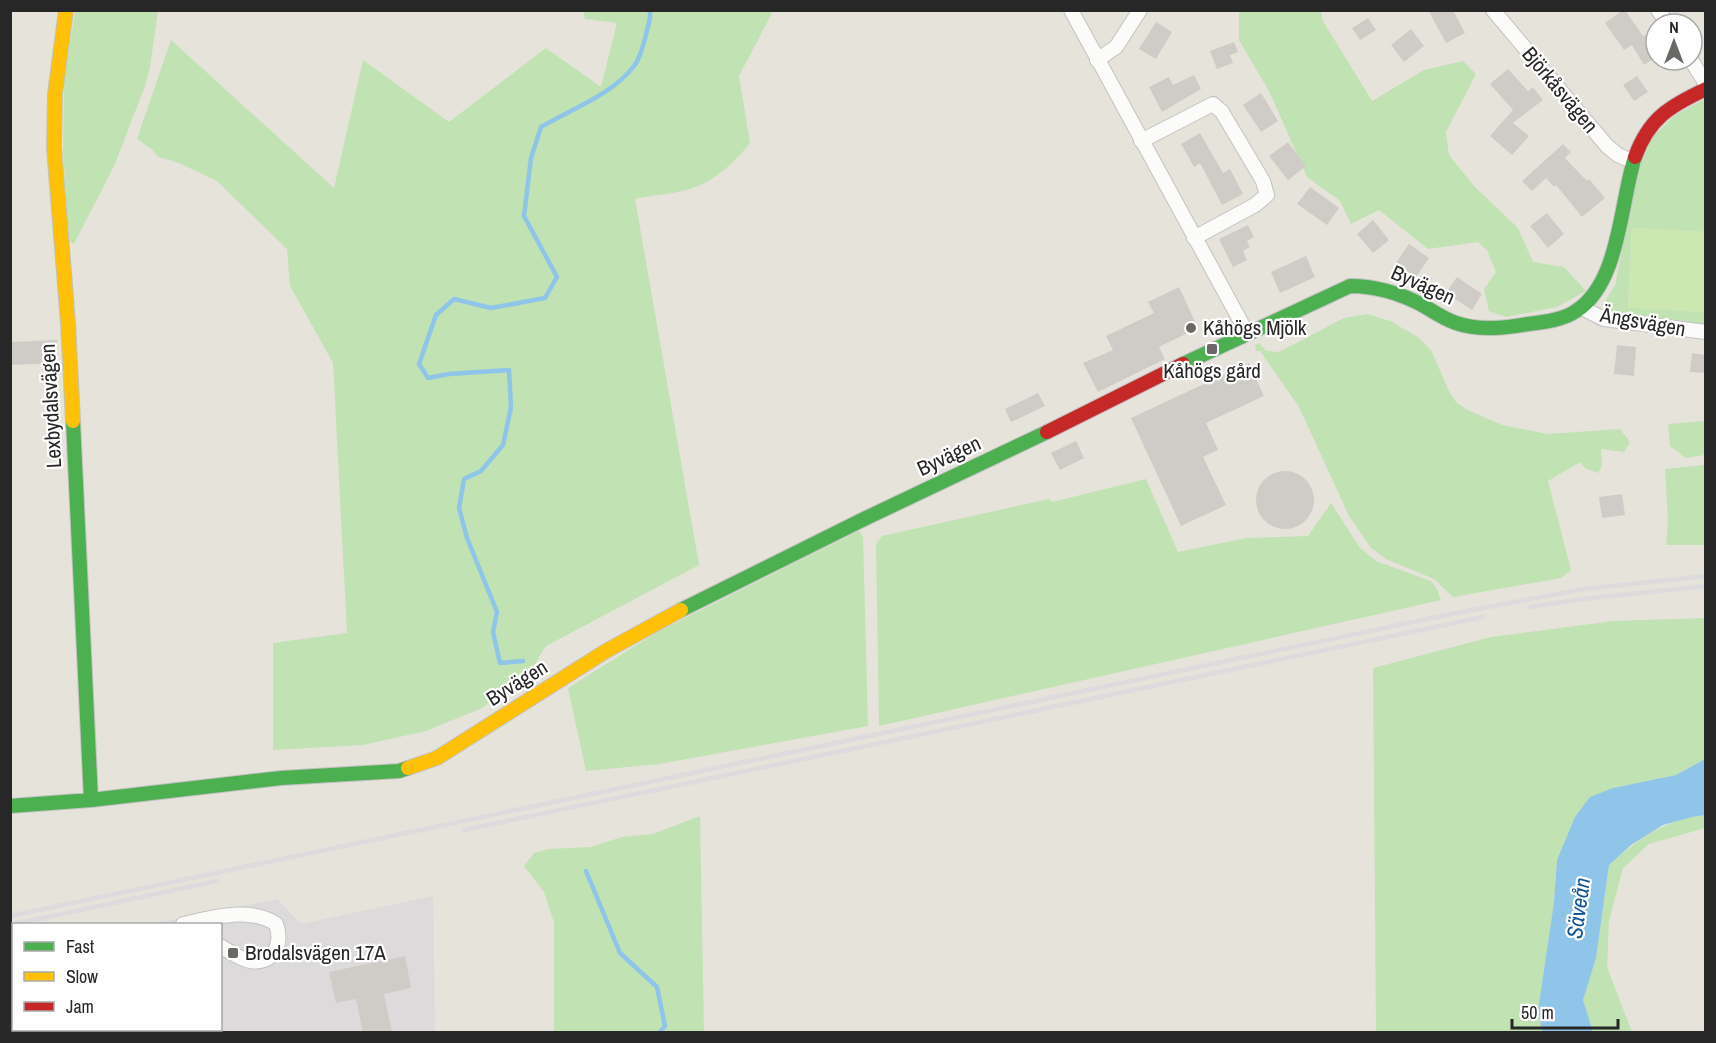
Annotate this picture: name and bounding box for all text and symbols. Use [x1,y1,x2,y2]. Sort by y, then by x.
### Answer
north arrow [1644,12,1704,72]
text: N [1669,16,1679,38]
street label: Björkåsvägen [1516,40,1605,139]
street label: Byvägen [1387,258,1460,311]
street label: Ängsvägen [1597,300,1688,343]
place label: Kåhögs Mjölk [1203,313,1307,342]
marker: Kåhögs Mjölk [1184,321,1198,335]
marker: Kåhögs gård [1205,342,1219,356]
street label: Lexbydalsvägen [33,343,68,469]
place label: Kåhögs gård [1163,356,1261,385]
street label: Byvägen [912,428,985,483]
street label: Byvägen [481,653,553,713]
water label: Säveån [1559,876,1597,940]
legend [12,923,222,1031]
text: Fast [66,934,94,959]
place label: Brodalsvägen 17A [245,938,386,967]
marker: Brodalsvägen 17A [226,946,240,960]
text: Slow [66,964,98,989]
scale bar [1512,992,1618,1030]
text: Jam [66,994,94,1019]
text: 50 m [1521,1000,1554,1025]

